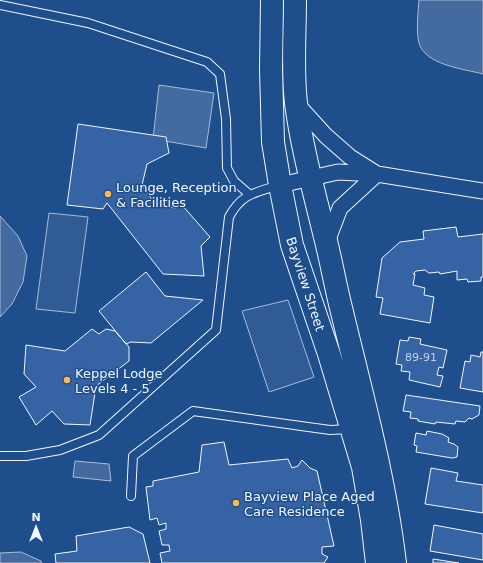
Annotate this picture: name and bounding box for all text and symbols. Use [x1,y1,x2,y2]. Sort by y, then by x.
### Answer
place label: Lounge, Reception & Facilities [116,180,237,210]
marker: Lounge, Reception & Facilities [103,189,113,199]
street label: Bayview Street [283,235,328,333]
house number: 89-91 [405,351,437,364]
place label: Keppel Lodge Levels 4 - 5 [75,366,163,396]
marker: Keppel Lodge Levels 4 - 5 [62,375,72,385]
place label: Bayview Place Aged Care Residence [244,489,375,519]
marker: Bayview Place Aged Care Residence [231,498,241,508]
north arrow [16,507,56,547]
text: N [31,511,41,524]

